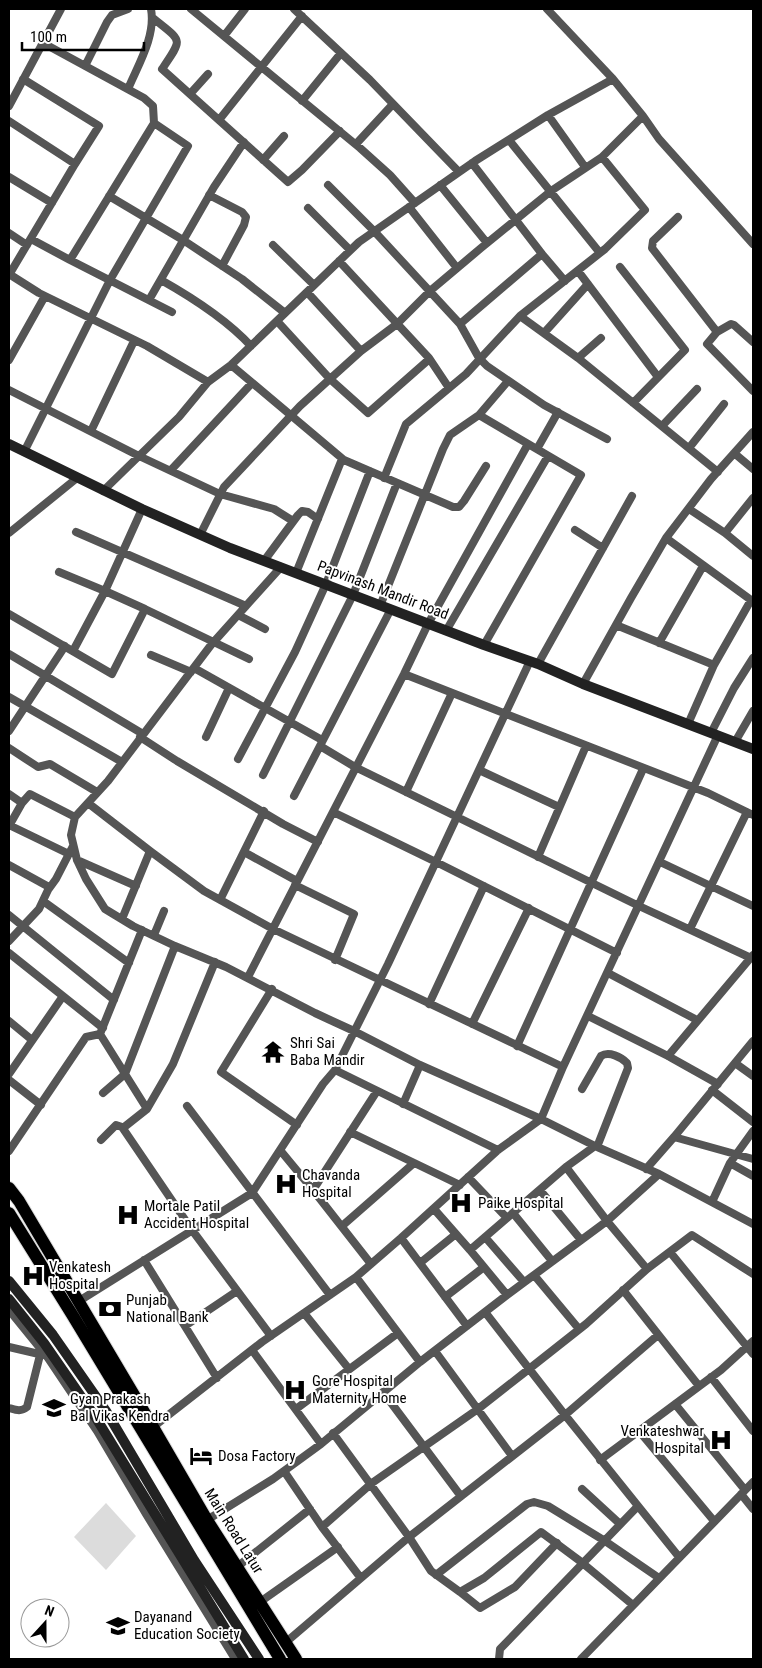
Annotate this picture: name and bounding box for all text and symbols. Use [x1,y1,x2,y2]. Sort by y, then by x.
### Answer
scale bar [22,20,145,52]
text: 100 m [30,28,67,46]
street label: Papvinash Mandir Road [315,557,451,623]
place label: Shri Sai Baba Mandir [290,1034,365,1069]
temple icon: Shri Sai Baba Mandir [260,1039,286,1065]
place label: Chavanda Hospital [302,1166,360,1201]
hospital icon: Chavanda Hospital [273,1171,299,1197]
hospital icon: Paike Hospital [448,1190,474,1216]
place label: Paike Hospital [478,1194,564,1212]
place label: Mortale Patil Accident Hospital [144,1197,249,1232]
hospital icon: Mortale Patil Accident Hospital [115,1202,141,1228]
place label: Venkatesh Hospital [49,1258,111,1293]
hospital icon: Venkatesh Hospital [20,1263,46,1289]
place label: Punjab National Bank [126,1291,209,1326]
bank icon: Punjab National Bank [97,1296,123,1322]
place label: Gore Hospital Maternity Home [312,1372,407,1407]
hospital icon: Gore Hospital Maternity Home [282,1377,308,1403]
place label: Gyan Prakash Bal Vikas Kendra [70,1390,170,1425]
school or university icon: Gyan Prakash Bal Vikas Kendra [41,1395,67,1421]
place label: Venkateshwar Hospital [621,1422,704,1457]
hospital icon: Venkateshwar Hospital [708,1427,734,1453]
hotel icon: Dosa Factory [188,1443,214,1469]
place label: Dosa Factory [218,1447,295,1465]
street label: Main Road Latur [201,1485,268,1577]
north arrow [20,1598,70,1648]
text: N [43,1602,57,1620]
place label: Dayanand Education Society [134,1608,240,1643]
school or university icon: Dayanand Education Society [105,1613,131,1639]

